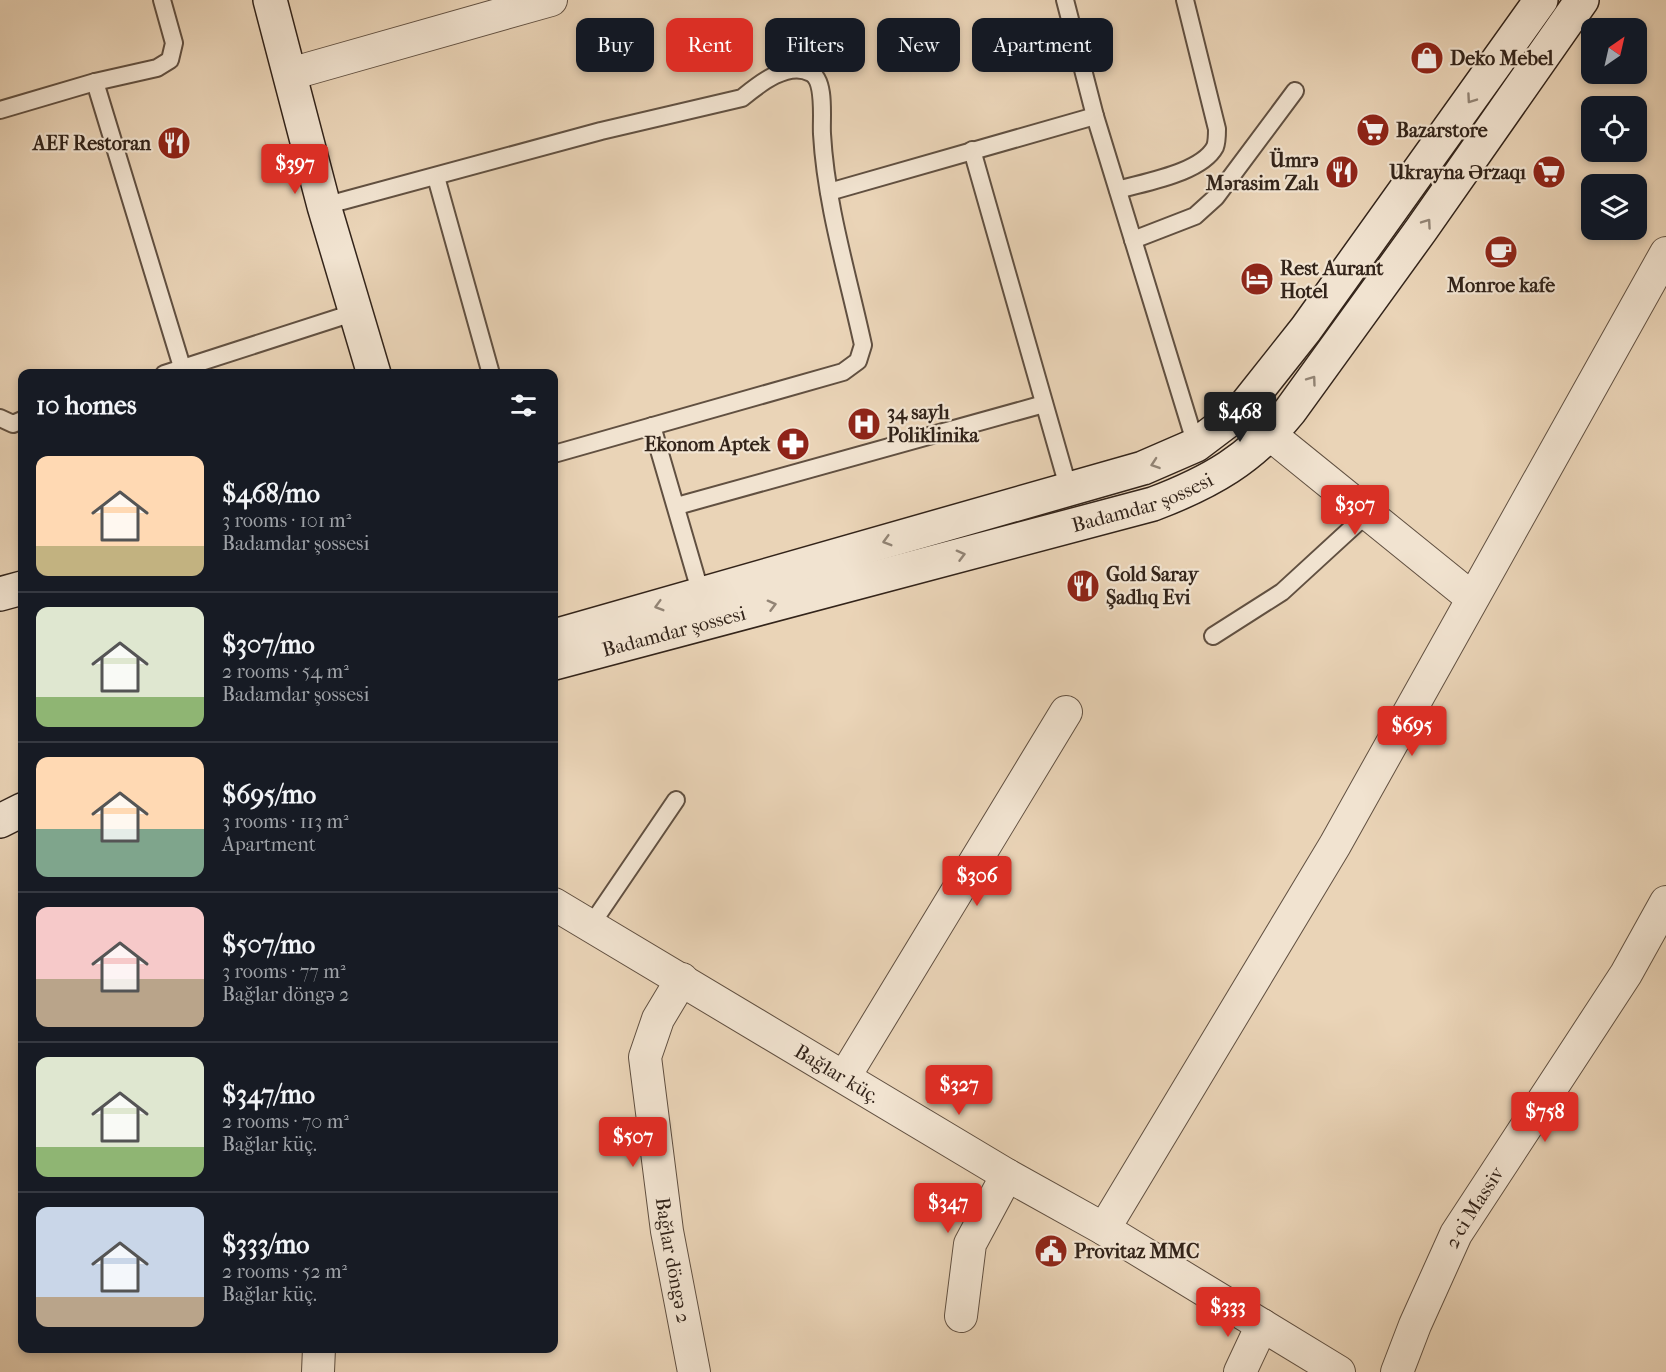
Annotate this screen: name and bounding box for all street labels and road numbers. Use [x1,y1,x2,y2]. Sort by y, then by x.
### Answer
street label: Badamdar şossesi [1069,468,1217,537]
street label: Badamdar şossesi [600,601,748,661]
street label: Bağlar küç. [791,1039,884,1108]
street label: 2-ci Massiv [1440,1162,1509,1252]
street label: Bağlar döngə 2 [651,1196,696,1325]

